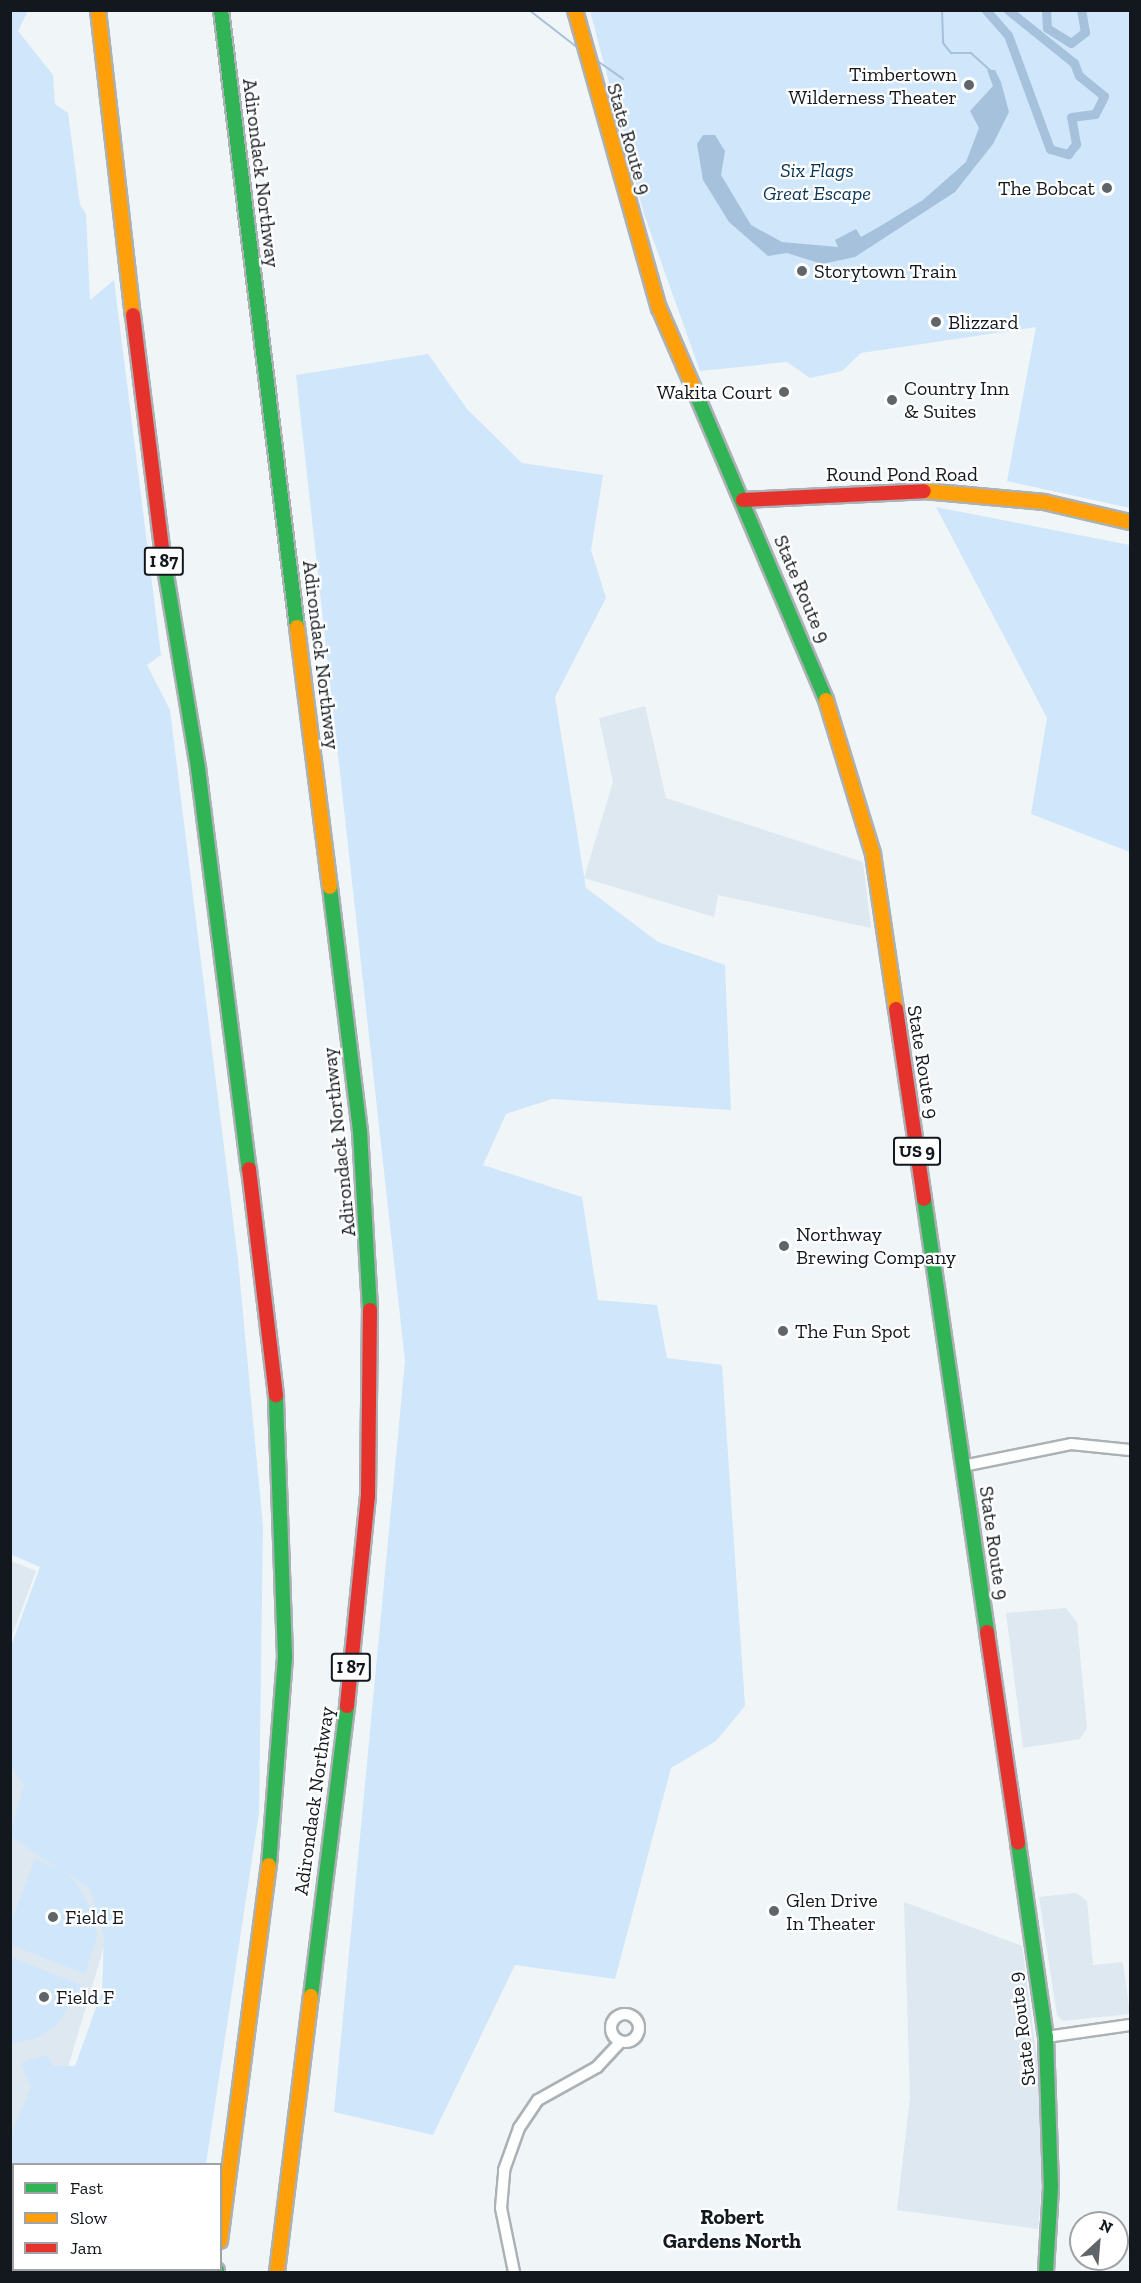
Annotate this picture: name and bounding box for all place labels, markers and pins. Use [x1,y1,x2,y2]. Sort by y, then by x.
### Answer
place label: Timbertown Wilderness Theater [788,62,957,109]
marker: Timbertown Wilderness Theater [962,78,976,92]
place label: The Bobcat [998,176,1095,200]
marker: The Bobcat [1100,181,1114,195]
place label: Storytown Train [814,259,957,283]
marker: Storytown Train [795,264,809,278]
place label: Blizzard [948,310,1018,334]
marker: Blizzard [929,315,943,329]
place label: Country Inn & Suites [904,376,1010,423]
place label: Wakita Court [657,380,772,404]
marker: Wakita Court [777,385,791,399]
marker: Country Inn & Suites [885,393,899,407]
place label: Northway Brewing Company [796,1222,956,1269]
marker: Northway Brewing Company [777,1239,791,1253]
place label: The Fun Spot [795,1319,910,1343]
marker: The Fun Spot [776,1324,790,1338]
place label: Glen Drive In Theater [786,1888,878,1935]
marker: Glen Drive In Theater [767,1904,781,1918]
place label: Field E [65,1905,124,1929]
marker: Field E [46,1910,60,1924]
place label: Field F [56,1985,114,2009]
marker: Field F [37,1990,51,2004]

